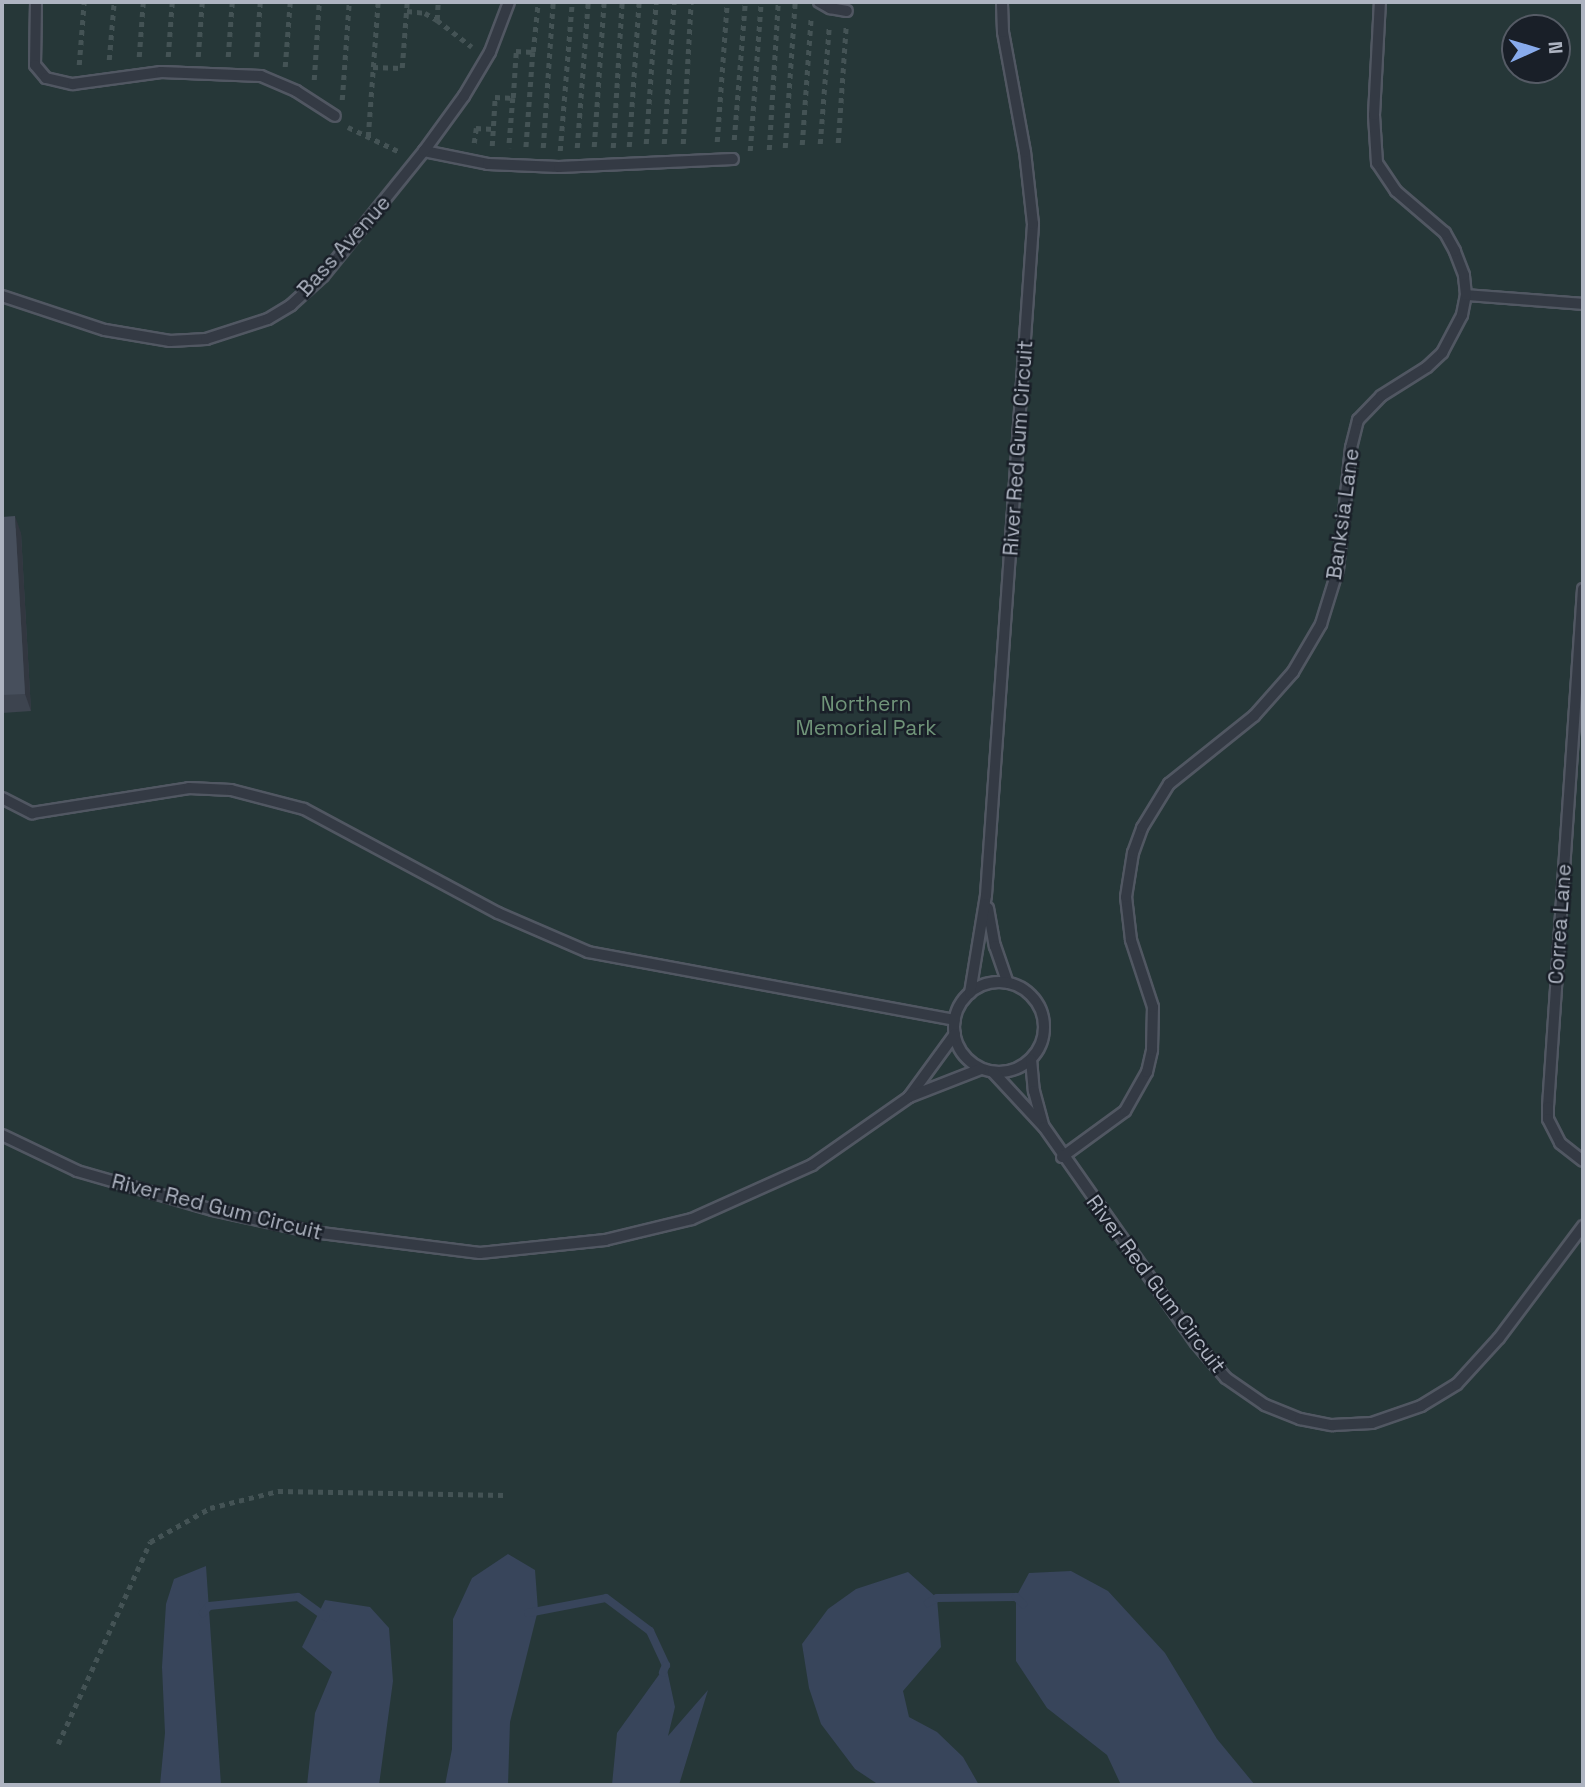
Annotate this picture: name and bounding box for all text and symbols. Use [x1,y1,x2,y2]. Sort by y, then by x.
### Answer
north arrow [1501,14,1571,84]
text: N [1543,40,1568,55]
street label: Bass Avenue [292,190,396,302]
street label: River Red Gum Circuit [998,339,1038,557]
street label: Banksia Lane [1321,447,1365,581]
park label: Northern Memorial Park [796,691,936,741]
street label: Correa Lane [1543,863,1577,985]
street label: River Red Gum Circuit [109,1169,325,1245]
street label: River Red Gum Circuit [1081,1190,1231,1378]

